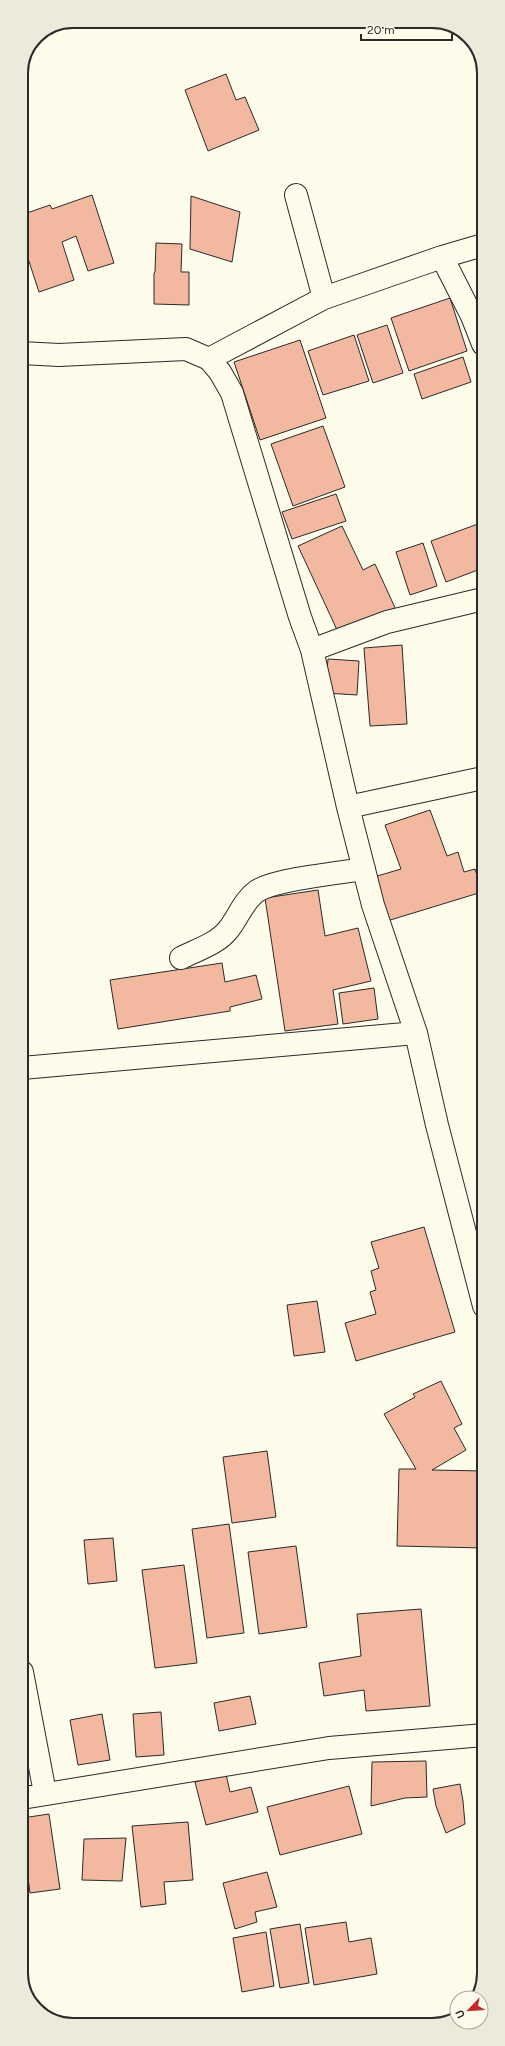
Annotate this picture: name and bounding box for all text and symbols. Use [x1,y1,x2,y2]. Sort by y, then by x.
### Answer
scale bar [361,16,452,42]
text: 20 m [367,23,395,37]
north arrow [449,1990,489,2030]
text: U [453,2008,468,2020]

